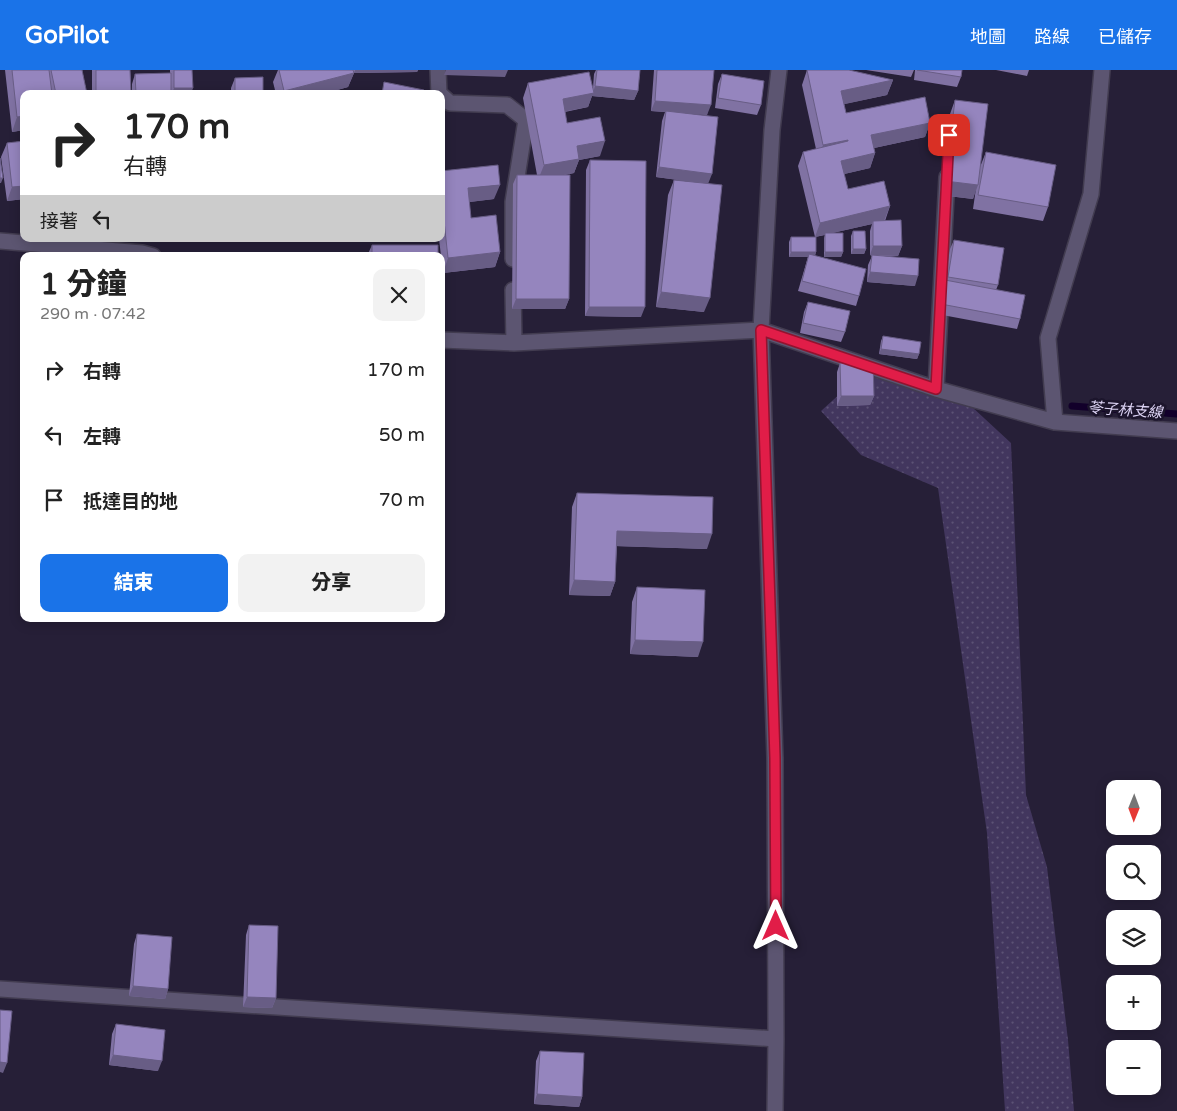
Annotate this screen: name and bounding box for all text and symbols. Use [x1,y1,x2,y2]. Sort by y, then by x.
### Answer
text: GoPilot [25,21,109,50]
text: 地圖 [970,26,1006,48]
text: 路線 [1034,26,1070,48]
text: 已儲存 [1098,26,1152,48]
text: 170 m [123,106,230,148]
icon: right [40,110,105,175]
pin [928,114,970,156]
icon: arrive [935,121,963,149]
text: 右轉 [123,154,167,180]
icon: left [88,205,116,233]
text: 接著 [40,211,78,233]
text: 1 分鐘 [40,266,127,303]
button: close [373,269,425,321]
text: 290 m · 07:42 [40,304,146,324]
icon: right [40,356,68,384]
text: 170 m [367,359,425,381]
text: 右轉 [83,361,121,383]
water label: 苓子林支線 [1087,398,1165,422]
icon: left [40,421,68,449]
text: 50 m [379,424,425,446]
text: 左轉 [83,426,121,448]
icon: arrive [40,486,68,514]
text: 70 m [379,489,425,511]
text: 抵達目的地 [83,491,178,513]
button: 結束 [40,554,228,612]
button: 分享 [238,554,425,612]
north arrow [1106,780,1161,835]
map controls [1106,780,1161,1095]
button: search [1106,845,1161,900]
position arrow [749,899,801,951]
button: layers [1106,910,1161,965]
button: + [1106,975,1161,1030]
button: − [1106,1040,1161,1095]

